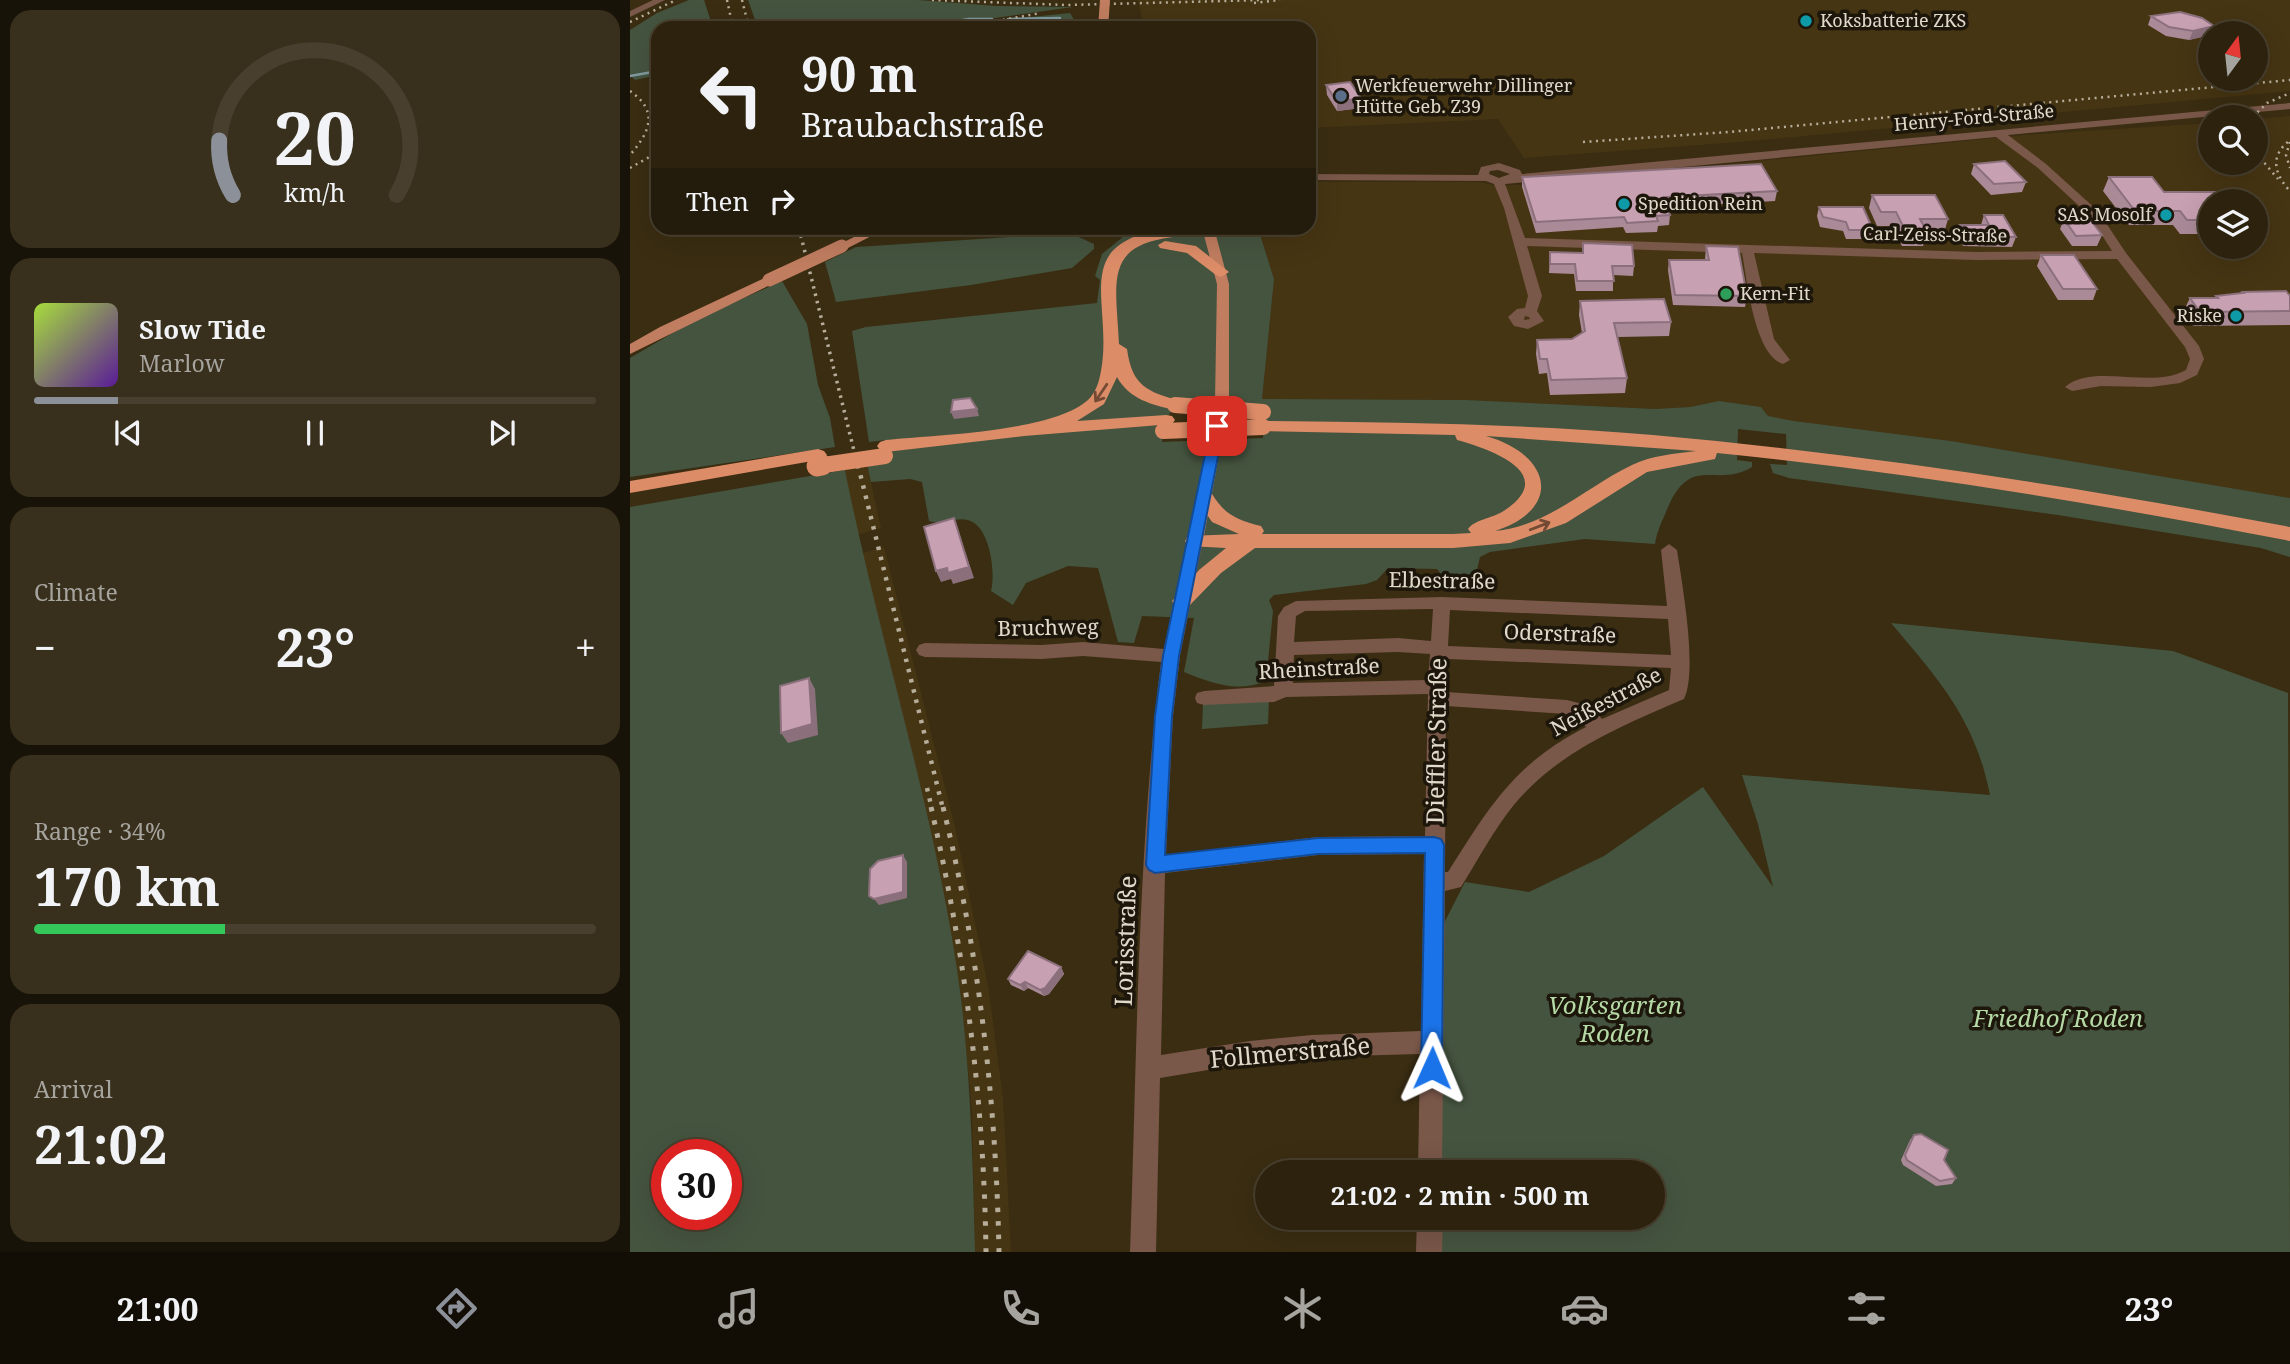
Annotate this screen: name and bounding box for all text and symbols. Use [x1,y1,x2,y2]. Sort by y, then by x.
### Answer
place label: Koksbatterie ZKS [1820,8,1966,32]
marker: Koksbatterie ZKS [1798,13,1814,29]
north arrow [2198,21,2268,91]
map controls [2198,21,2268,259]
text: 90 m [801,40,917,106]
icon: left [686,49,777,140]
place label: Werkfeuerwehr Dillinger Hütte Geb. Z39 [1355,73,1573,118]
text: 20 [274,88,356,187]
marker: Werkfeuerwehr Dillinger Hütte Geb. Z39 [1333,88,1349,104]
street label: Henry-Ford-Straße [1893,98,2055,136]
text: Braubachstraße [801,103,1044,146]
button: search [2198,105,2268,175]
text: km/h [284,175,346,209]
icon: right [763,182,801,220]
text: Then [686,183,749,219]
button: layers [2198,189,2268,259]
place label: Spedition Rein [1638,191,1763,215]
marker: Spedition Rein [1616,196,1632,212]
place label: SAS Mosolf [2057,202,2153,226]
marker: SAS Mosolf [2158,207,2174,223]
street label: Carl-Zeiss-Straße [1863,221,2007,247]
place label: Kern-Fit [1740,281,1810,305]
marker: Kern-Fit [1718,286,1734,302]
place label: Riske [2177,303,2222,327]
marker: Riske [2228,308,2244,324]
text: Slow Tide [139,311,266,347]
text: Marlow [139,347,225,379]
one-way arrow [1094,383,1108,402]
pin [1187,396,1247,456]
icon: arrive [1198,407,1236,445]
icon: previous [109,414,147,452]
icon: pause [296,414,334,452]
icon: next [483,414,521,452]
one-way arrow [1528,519,1550,532]
street label: Elbestraße [1388,565,1496,595]
text: Climate [34,576,118,608]
text: 23° [276,611,355,682]
street label: Bruchweg [997,612,1100,642]
street label: Oderstraße [1503,617,1617,649]
text: − [34,621,56,673]
text: + [575,621,596,673]
street label: Rheinstraße [1258,651,1380,685]
street label: Dieffler Straße [1418,657,1453,825]
street label: Neißestraße [1545,660,1666,742]
text: Range · 34% [34,815,166,847]
text: 170 km [34,850,220,921]
street label: Lorisstraße [1106,875,1143,1007]
park label: Volksgarten Roden [1548,988,1682,1049]
park label: Friedhof Roden [1972,1001,2143,1034]
street label: Follmerstraße [1208,1028,1371,1075]
position arrow [1395,1031,1469,1105]
text: Arrival [34,1073,113,1105]
text: 21:02 [34,1108,167,1179]
speed limit sign: 30 [651,1139,742,1230]
text: 21:02 · 2 min · 500 m [1330,1177,1590,1213]
icon: directions [432,1284,481,1333]
icon: music [714,1284,763,1333]
icon: phone [996,1284,1045,1333]
icon: climate [1278,1284,1327,1333]
icon: car [1560,1284,1609,1333]
icon: filters [1842,1284,1891,1333]
text: 21:00 [117,1287,199,1330]
text: 23° [2124,1287,2173,1330]

